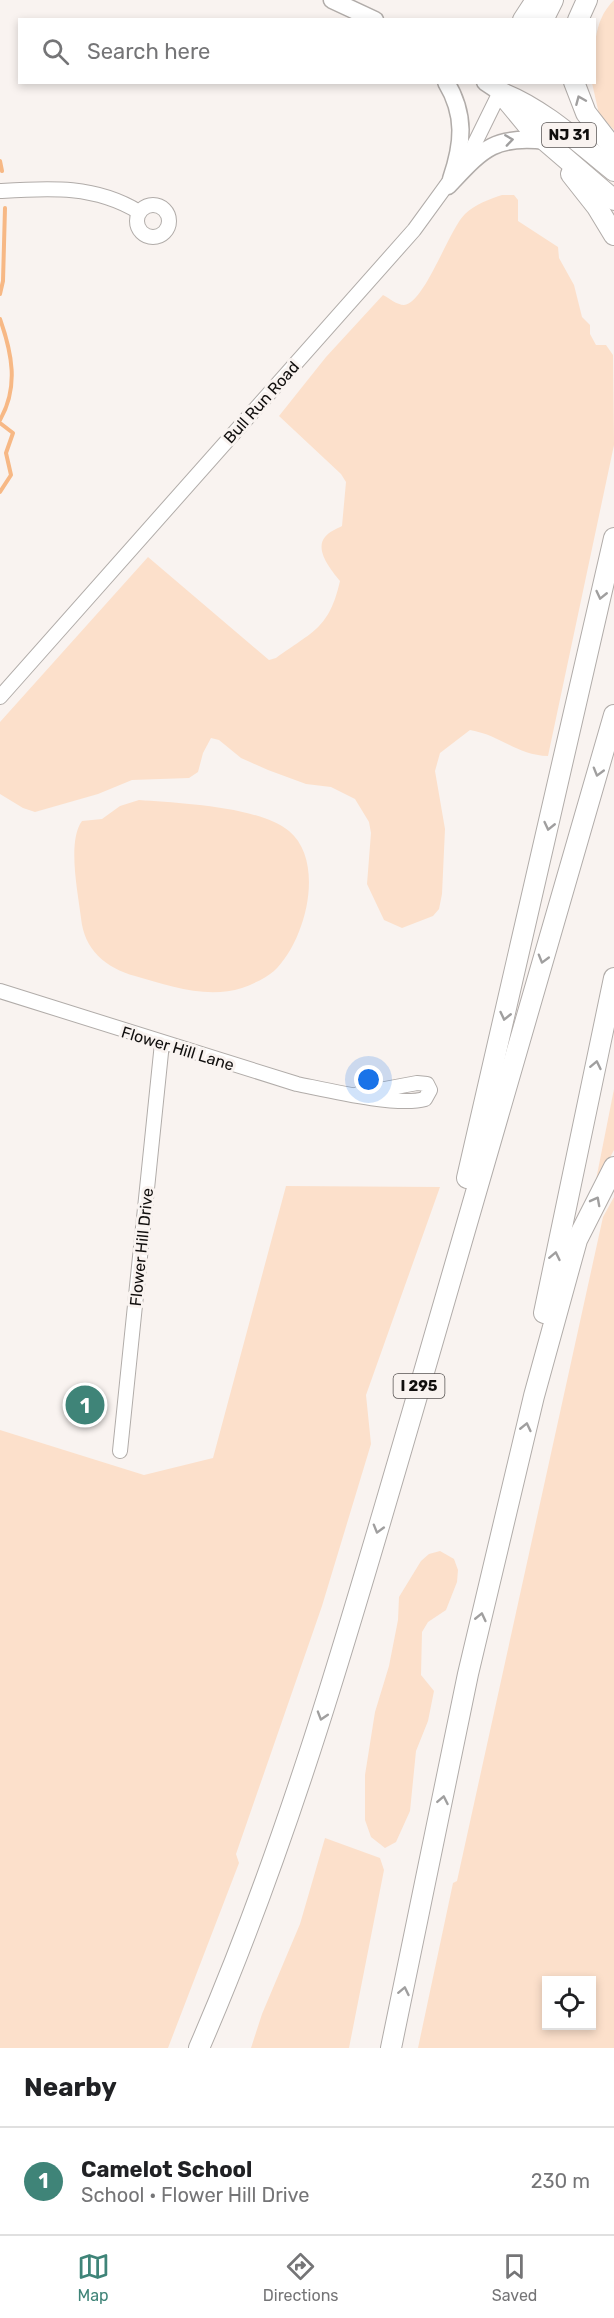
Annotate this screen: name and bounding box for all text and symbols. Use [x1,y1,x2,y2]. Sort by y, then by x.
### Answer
search box [18,18,596,84]
icon: search [39,35,72,68]
text: Search here [87,38,210,65]
one-way arrow [575,95,587,106]
road number: NJ 31 [542,123,596,147]
one-way arrow [505,135,514,147]
street label: Bull Run Road [220,357,303,447]
one-way arrow [595,589,608,599]
one-way arrow [593,766,605,776]
one-way arrow [543,821,556,831]
one-way arrow [538,953,550,964]
one-way arrow [499,1011,512,1021]
street label: Flower Hill Lane [119,1022,237,1075]
one-way arrow [588,1060,601,1070]
your location [354,1065,383,1094]
street label: Flower Hill Drive [126,1187,157,1307]
one-way arrow [589,1196,600,1207]
one-way arrow [548,1251,561,1261]
road number: I 295 [394,1374,444,1398]
pin: 1 [66,1382,104,1428]
one-way arrow [519,1423,532,1433]
one-way arrow [373,1523,385,1534]
one-way arrow [474,1612,487,1622]
one-way arrow [316,1710,329,1721]
one-way arrow [436,1795,449,1805]
map controls [542,1976,596,2030]
button: locate [542,1976,596,2030]
one-way arrow [397,1986,410,1996]
text: Nearby [24,2072,117,2103]
text: Camelot School [81,2156,252,2183]
text: 1 [39,2169,48,2193]
text: 230 m [531,2169,590,2193]
text: School · Flower Hill Drive [81,2183,310,2207]
tab: Map [77,2250,110,2305]
tab: Directions [263,2250,339,2305]
tab: Saved [492,2250,537,2305]

